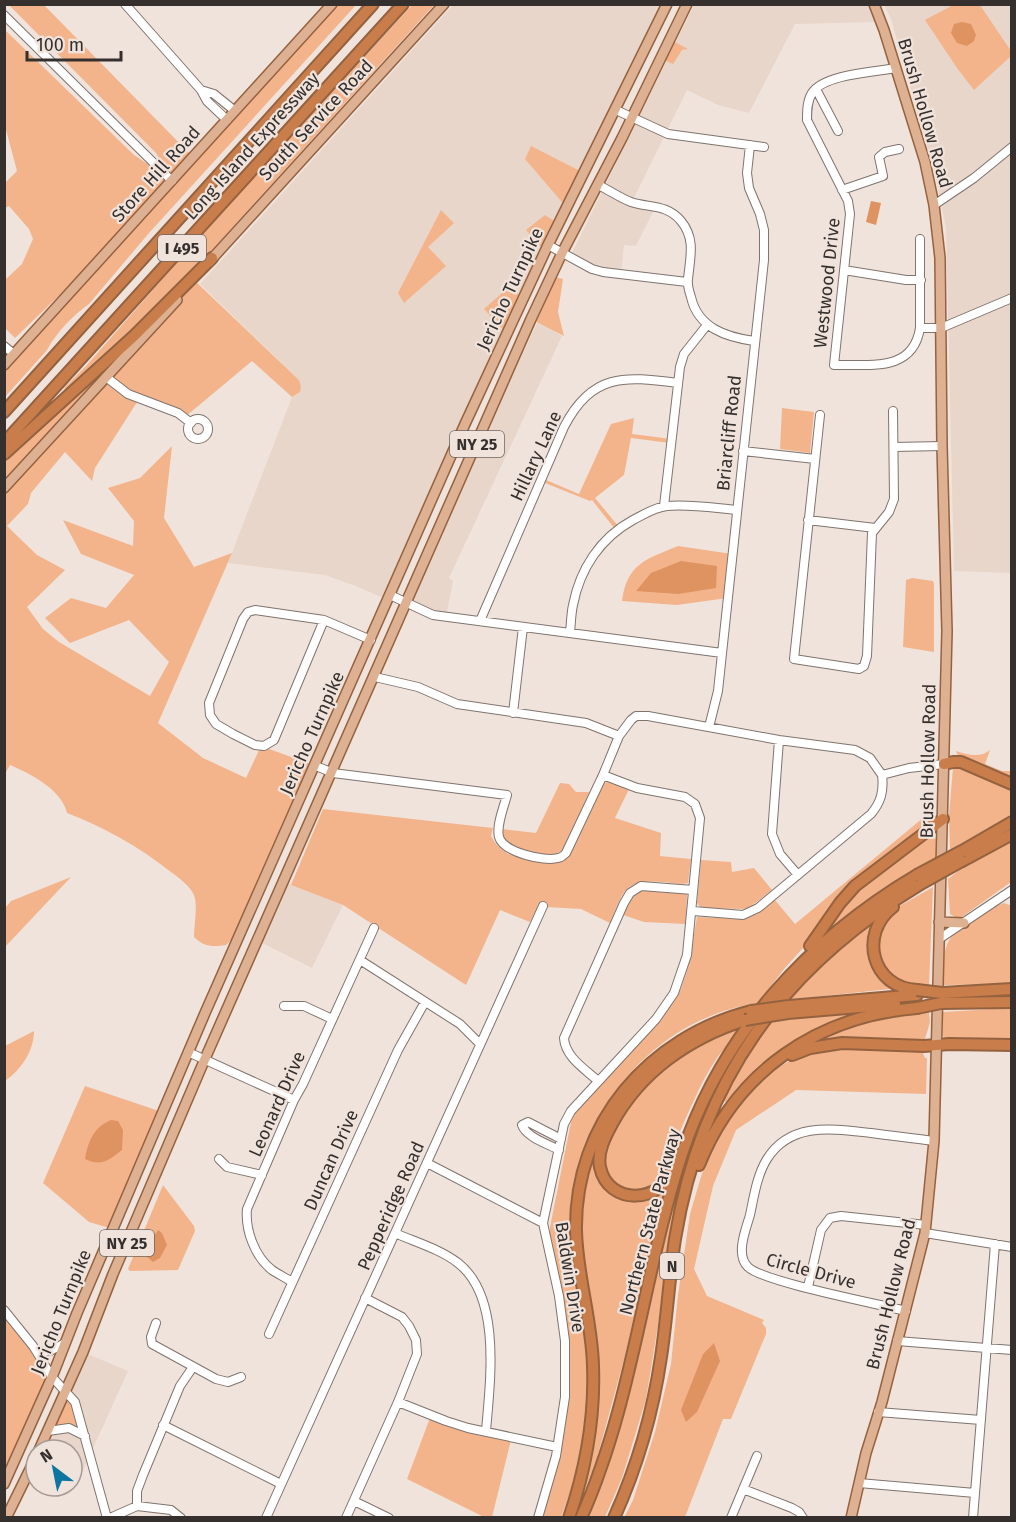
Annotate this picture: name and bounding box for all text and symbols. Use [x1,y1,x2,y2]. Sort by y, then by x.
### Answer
scale bar [27,24,122,62]
text: 100 m [36,34,84,56]
street label: Brush Hollow Road [893,35,957,191]
street label: South Service Road [254,55,378,185]
street label: Long Island Expressway [180,67,324,224]
street label: Store Hill Road [107,121,205,227]
street label: Westwood Drive [809,217,845,349]
street label: Jericho Turnpike [472,224,548,354]
road number: I 495 [158,235,206,261]
street label: Briarcliff Road [712,374,746,492]
street label: Hillary Lane [506,407,566,505]
road number: NY 25 [450,431,504,457]
street label: Jericho Turnpike [275,668,349,798]
street label: Brush Hollow Road [916,683,940,839]
street label: Leonard Drive [244,1048,310,1160]
street label: Duncan Drive [299,1106,363,1214]
street label: Northern State Parkway [615,1126,685,1318]
street label: Pepperidge Road [353,1138,429,1274]
street label: Brush Hollow Road [862,1216,920,1372]
street label: Baldwin Drive [550,1220,590,1334]
road number: NY 25 [100,1230,154,1256]
street label: Jericho Turnpike [26,1246,96,1378]
street label: Circle Drive [764,1248,858,1294]
road number: N [660,1253,684,1279]
north arrow [24,1438,84,1498]
text: N [37,1445,56,1467]

